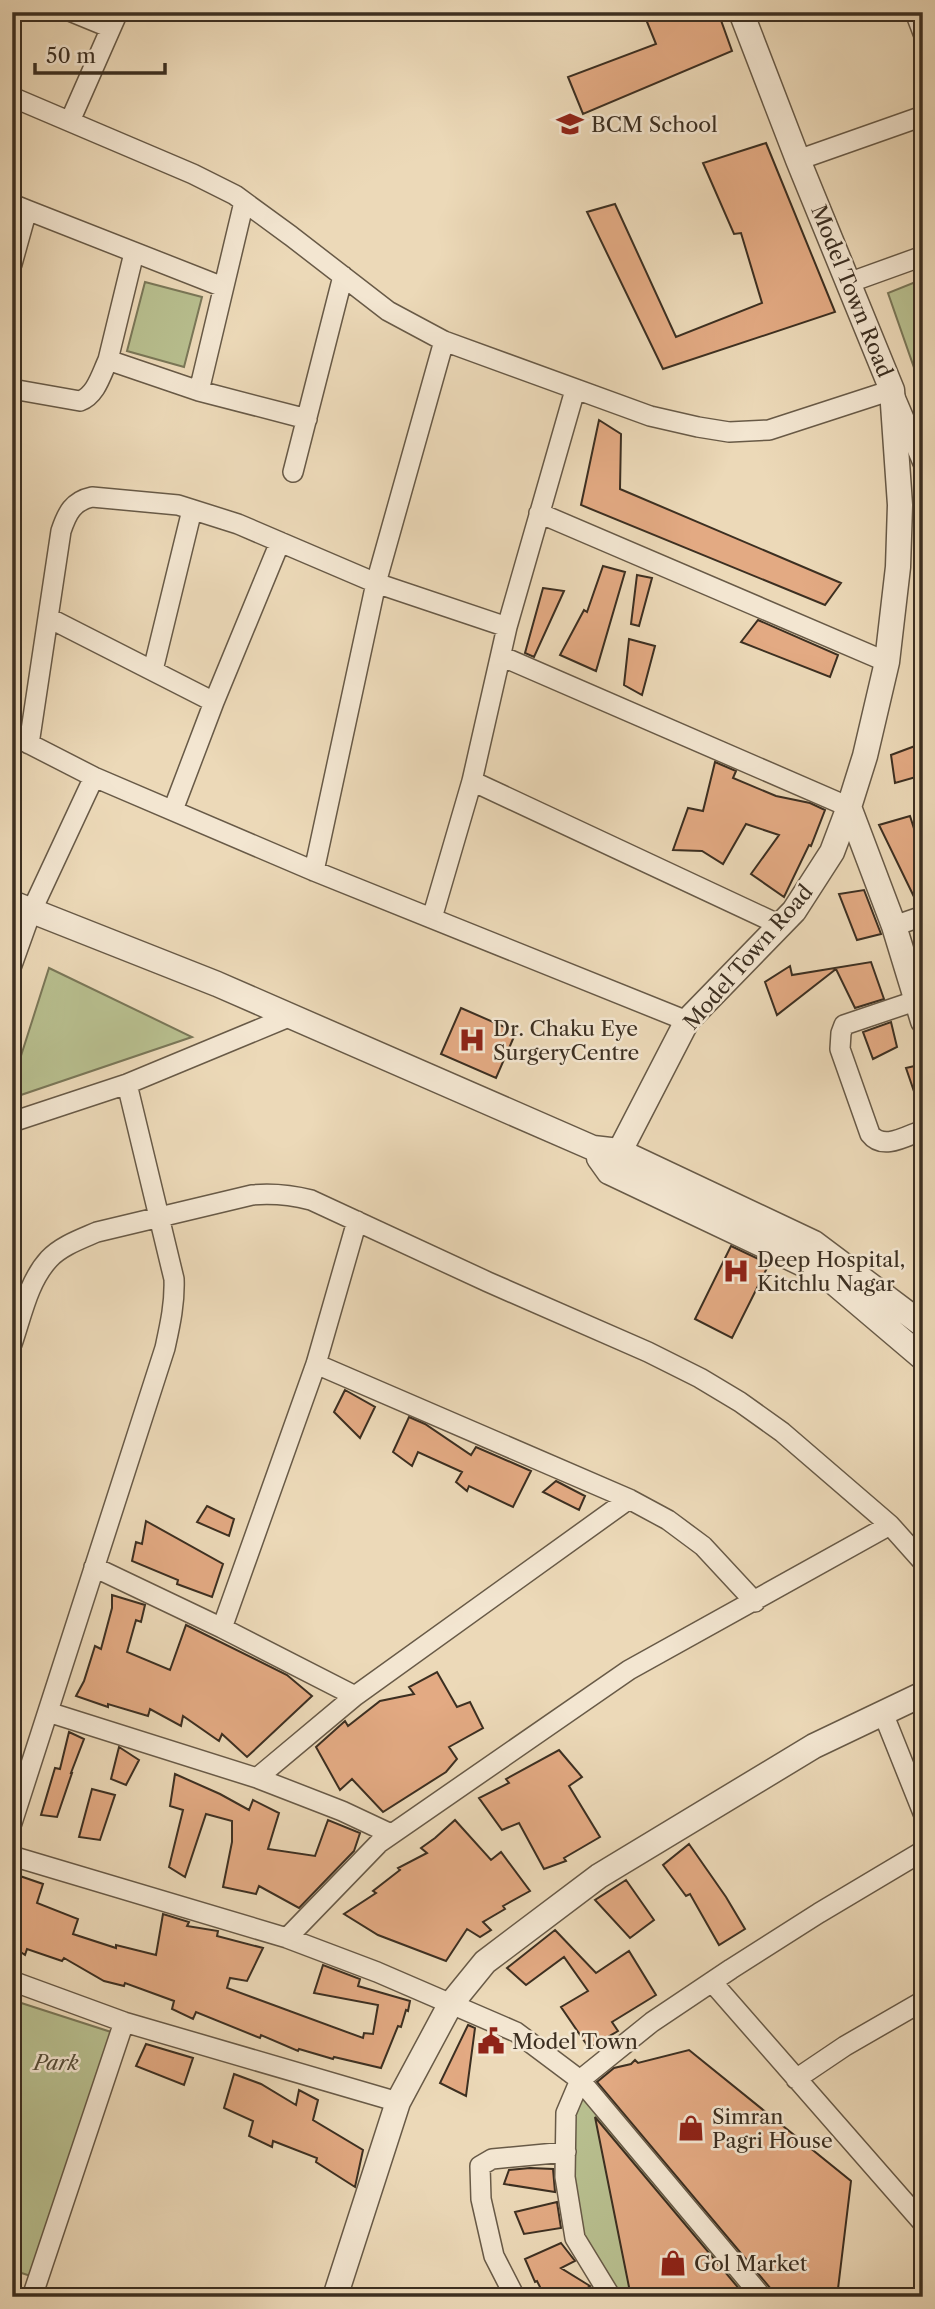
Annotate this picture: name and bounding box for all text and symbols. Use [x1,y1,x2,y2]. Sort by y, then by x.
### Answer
scale bar [35,32,164,76]
text: 50 m [46,43,96,68]
school or university icon: BCM School [555,109,585,139]
place label: BCM School [591,112,717,137]
street label: Model Town Road [806,201,898,381]
street label: Model Town Road [678,879,818,1034]
place label: Dr. Chaku Eye SurgeryCentre [493,1016,639,1065]
hospital icon: Dr. Chaku Eye SurgeryCentre [457,1025,487,1055]
place label: Deep Hospital, Kitchlu Nagar [757,1247,905,1296]
hospital icon: Deep Hospital, Kitchlu Nagar [721,1256,751,1286]
public building icon: Model Town [476,2026,506,2056]
place label: Model Town [512,2029,638,2054]
park label: Park [31,2050,79,2075]
place label: Simran Pagri House [712,2104,833,2153]
shop icon: Simran Pagri House [676,2113,706,2143]
shop icon: Gol Market [658,2248,688,2278]
place label: Gol Market [694,2251,808,2276]

